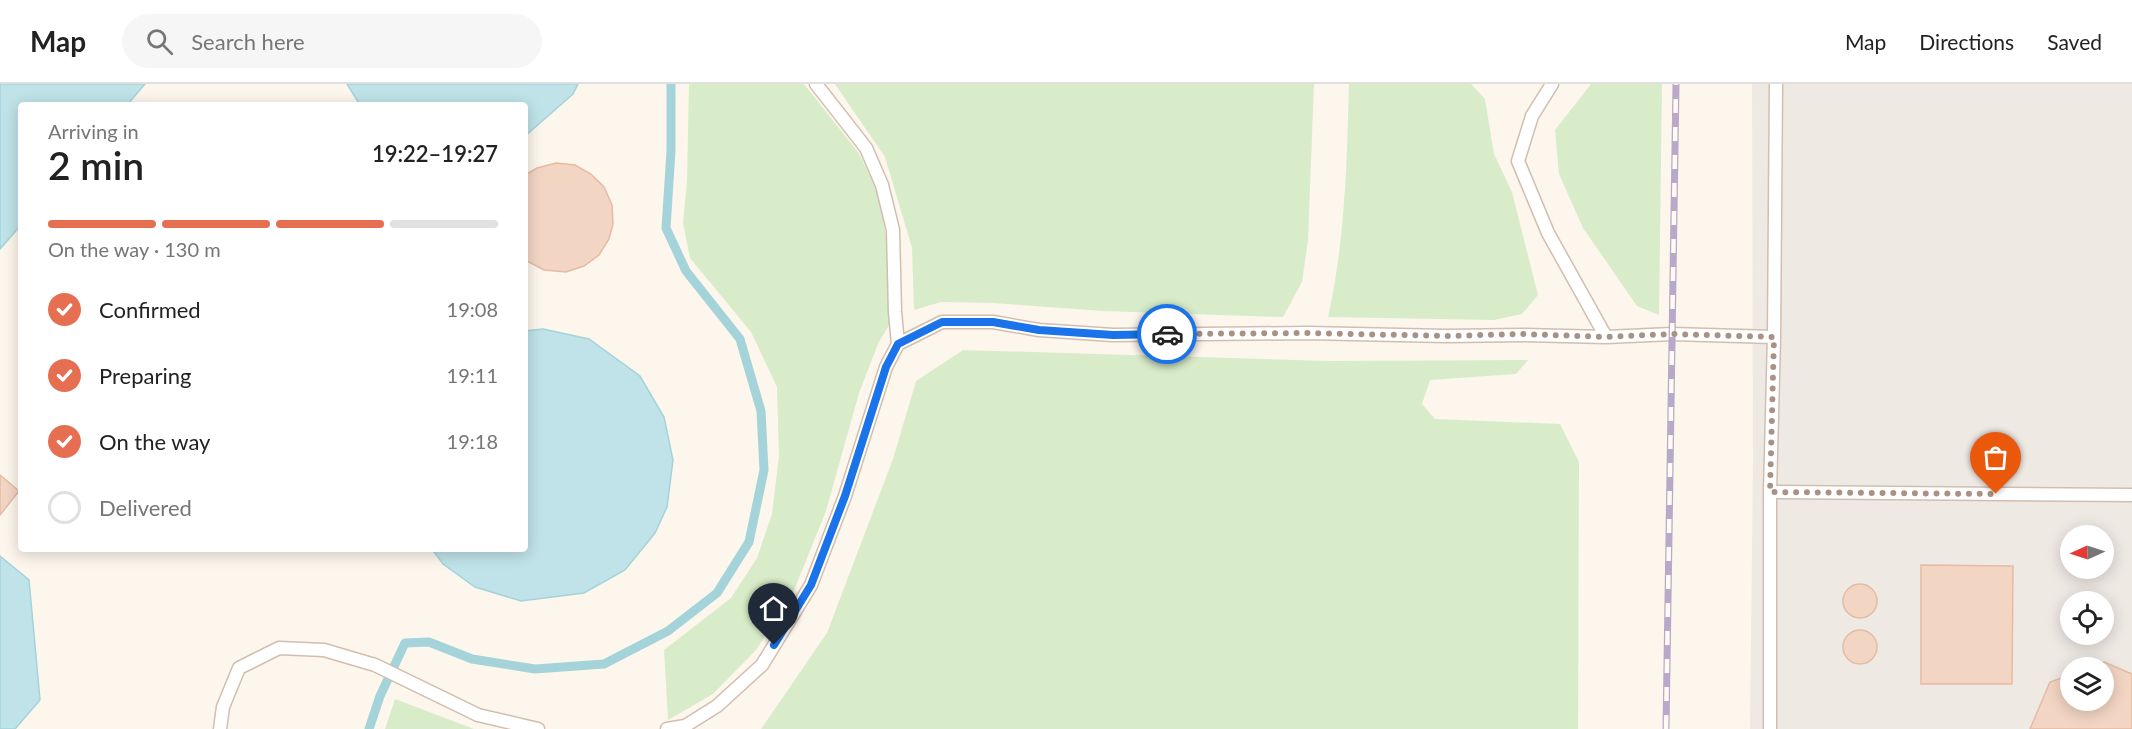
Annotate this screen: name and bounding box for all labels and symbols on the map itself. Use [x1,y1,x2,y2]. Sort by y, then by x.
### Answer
courier [1137,304,1197,364]
pin [1970,432,2021,494]
north arrow [2060,525,2114,579]
pin [748,583,799,645]

